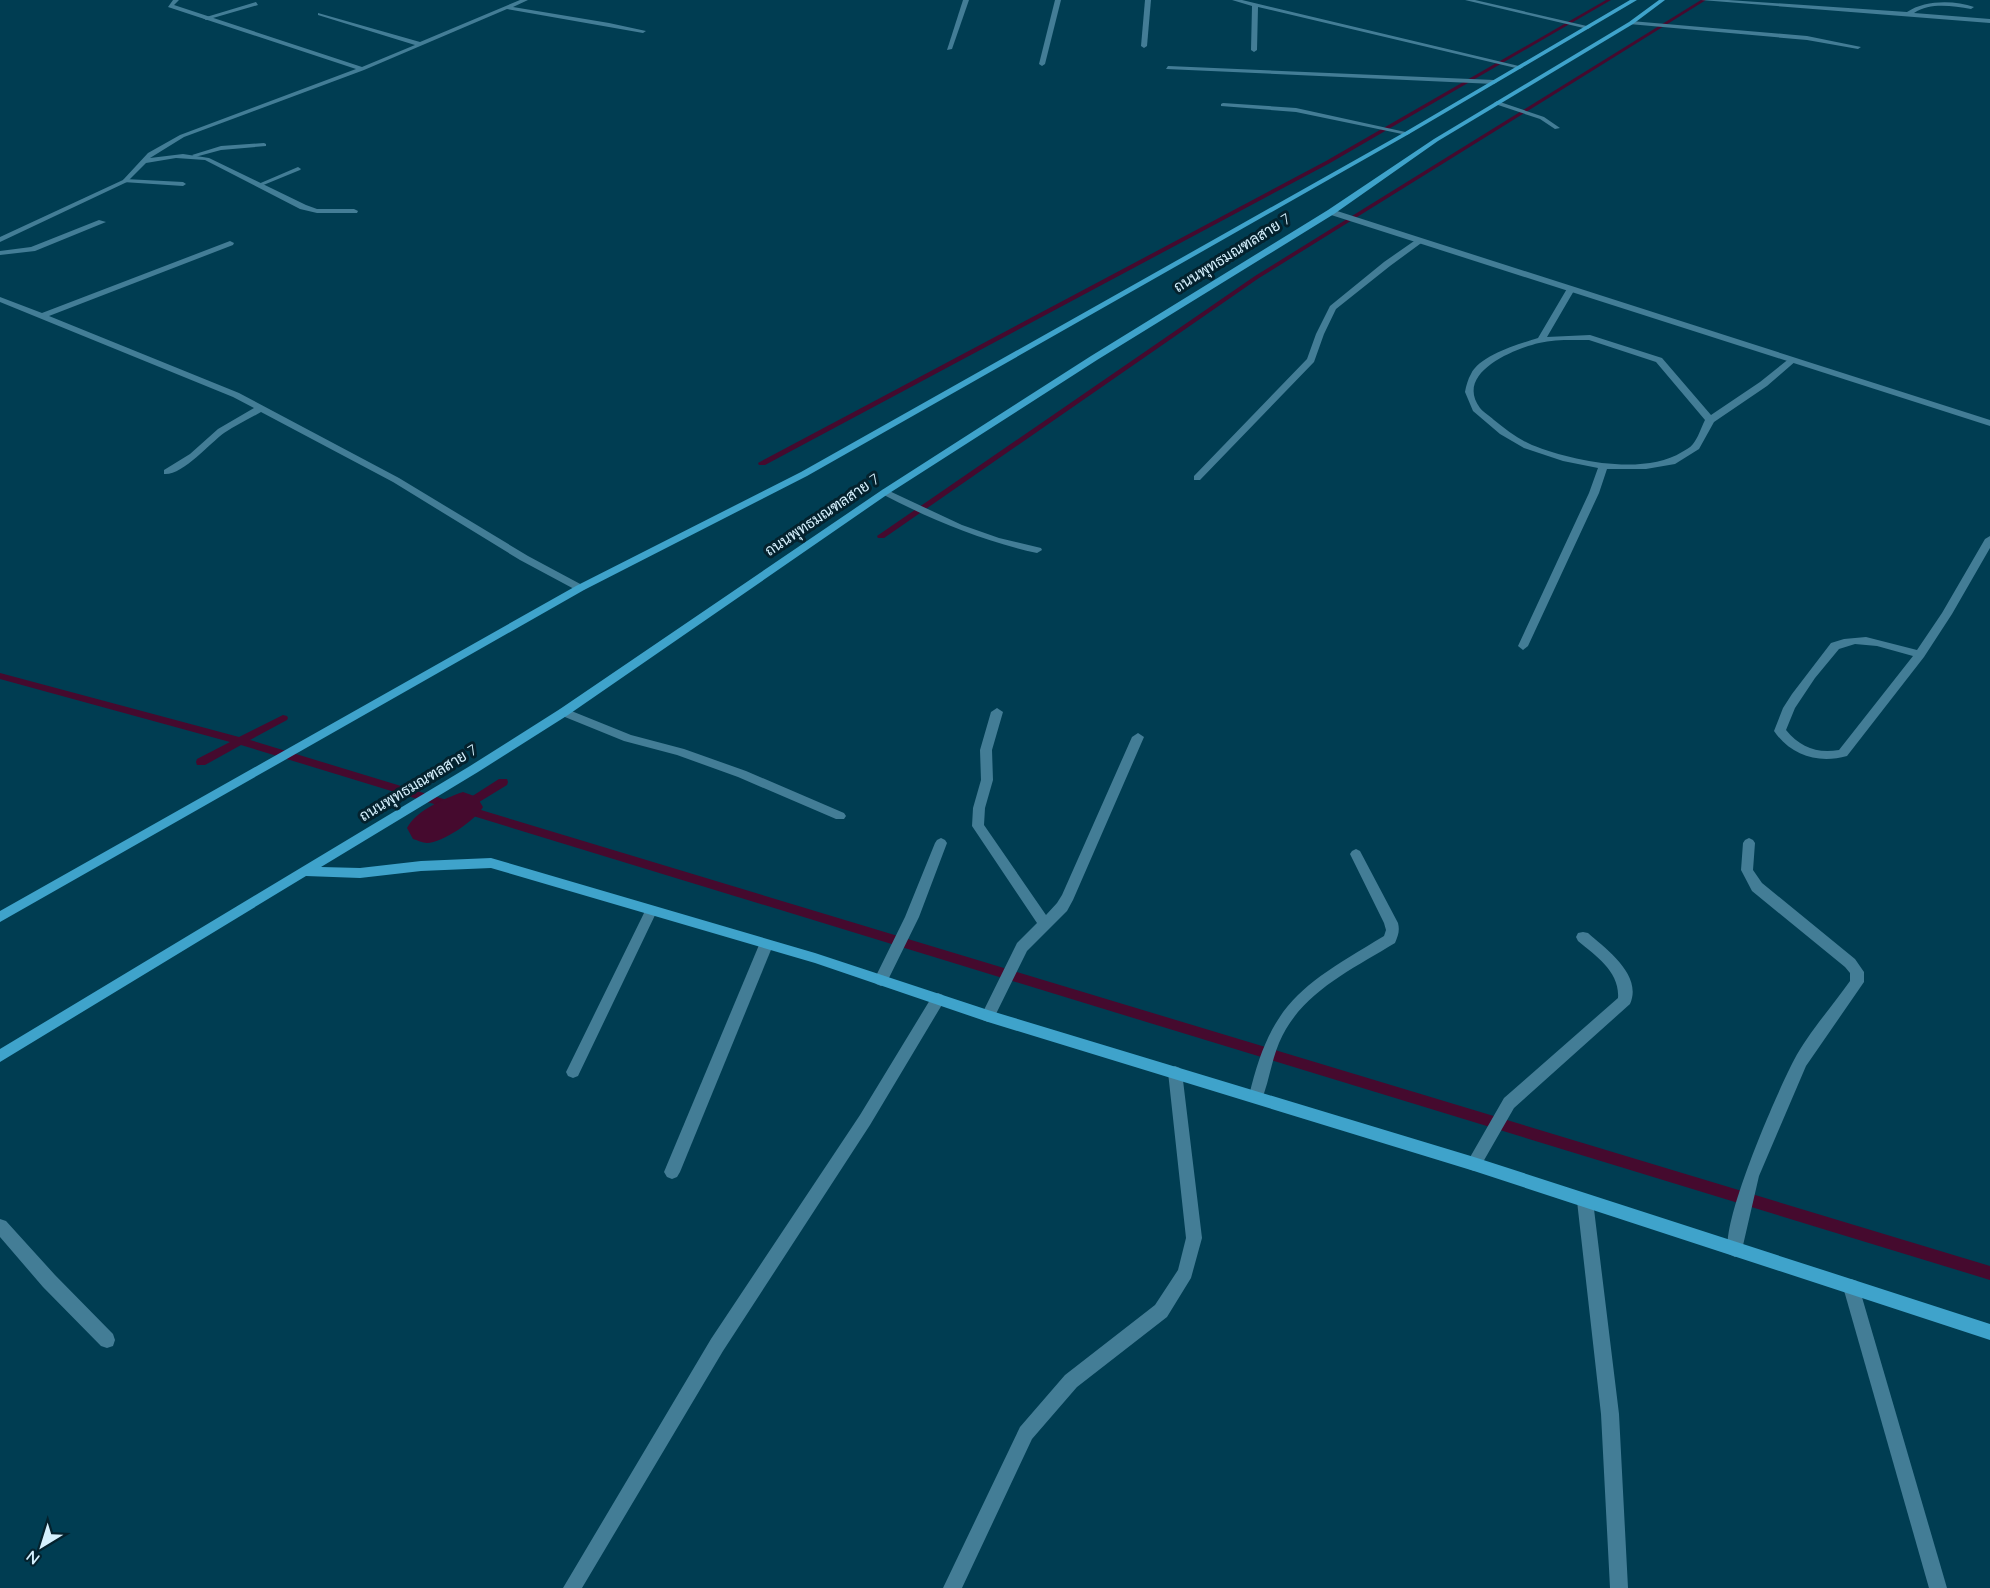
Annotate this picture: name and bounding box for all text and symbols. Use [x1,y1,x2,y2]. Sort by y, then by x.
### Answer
street label: ถนนพุทธมณฑลสาย 7 [1170,209,1295,298]
street label: ถนนพุทธมณฑลสาย 7 [761,469,884,562]
street label: ถนนพุทธมณฑลสาย 7 [355,740,481,827]
north arrow [12,1516,72,1576]
text: N [22,1546,44,1569]

